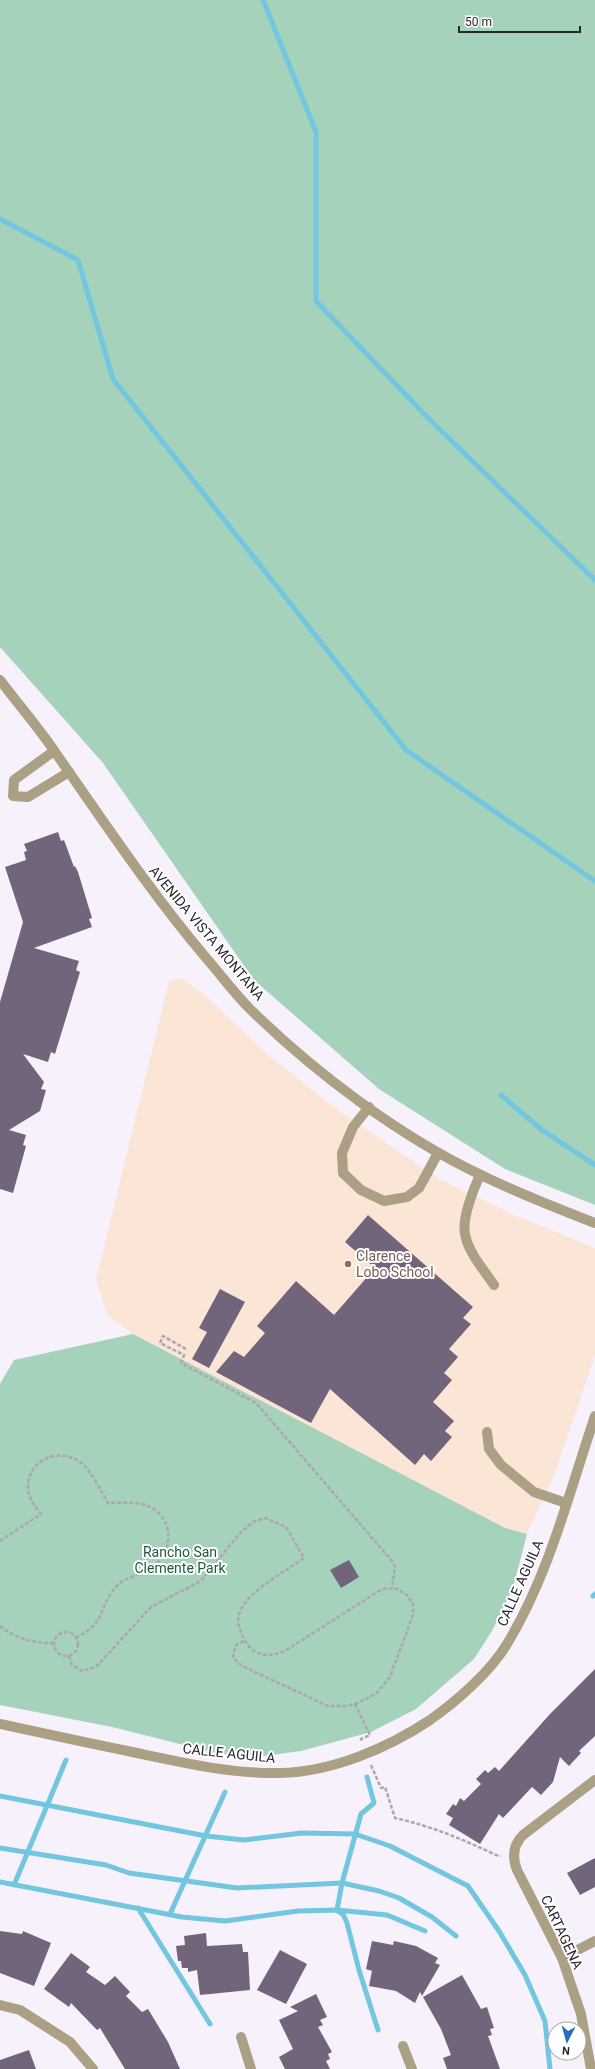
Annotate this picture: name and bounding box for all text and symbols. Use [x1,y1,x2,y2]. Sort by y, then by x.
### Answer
scale bar [459,8,580,34]
text: 50 m [465,15,492,29]
street label: AVENIDA VISTA MONTANA [146,863,268,1003]
place label: Clarence Lobo School [356,1248,434,1280]
marker: Clarence Lobo School [343,1259,353,1269]
street label: CALLE AGUILA [494,1537,546,1629]
park label: Rancho San Clemente Park [134,1544,226,1576]
street label: CALLE AGUILA [182,1740,276,1766]
street label: CARTAGENA [538,1892,586,1972]
north arrow [547,2021,587,2061]
text: N [561,2044,571,2057]

